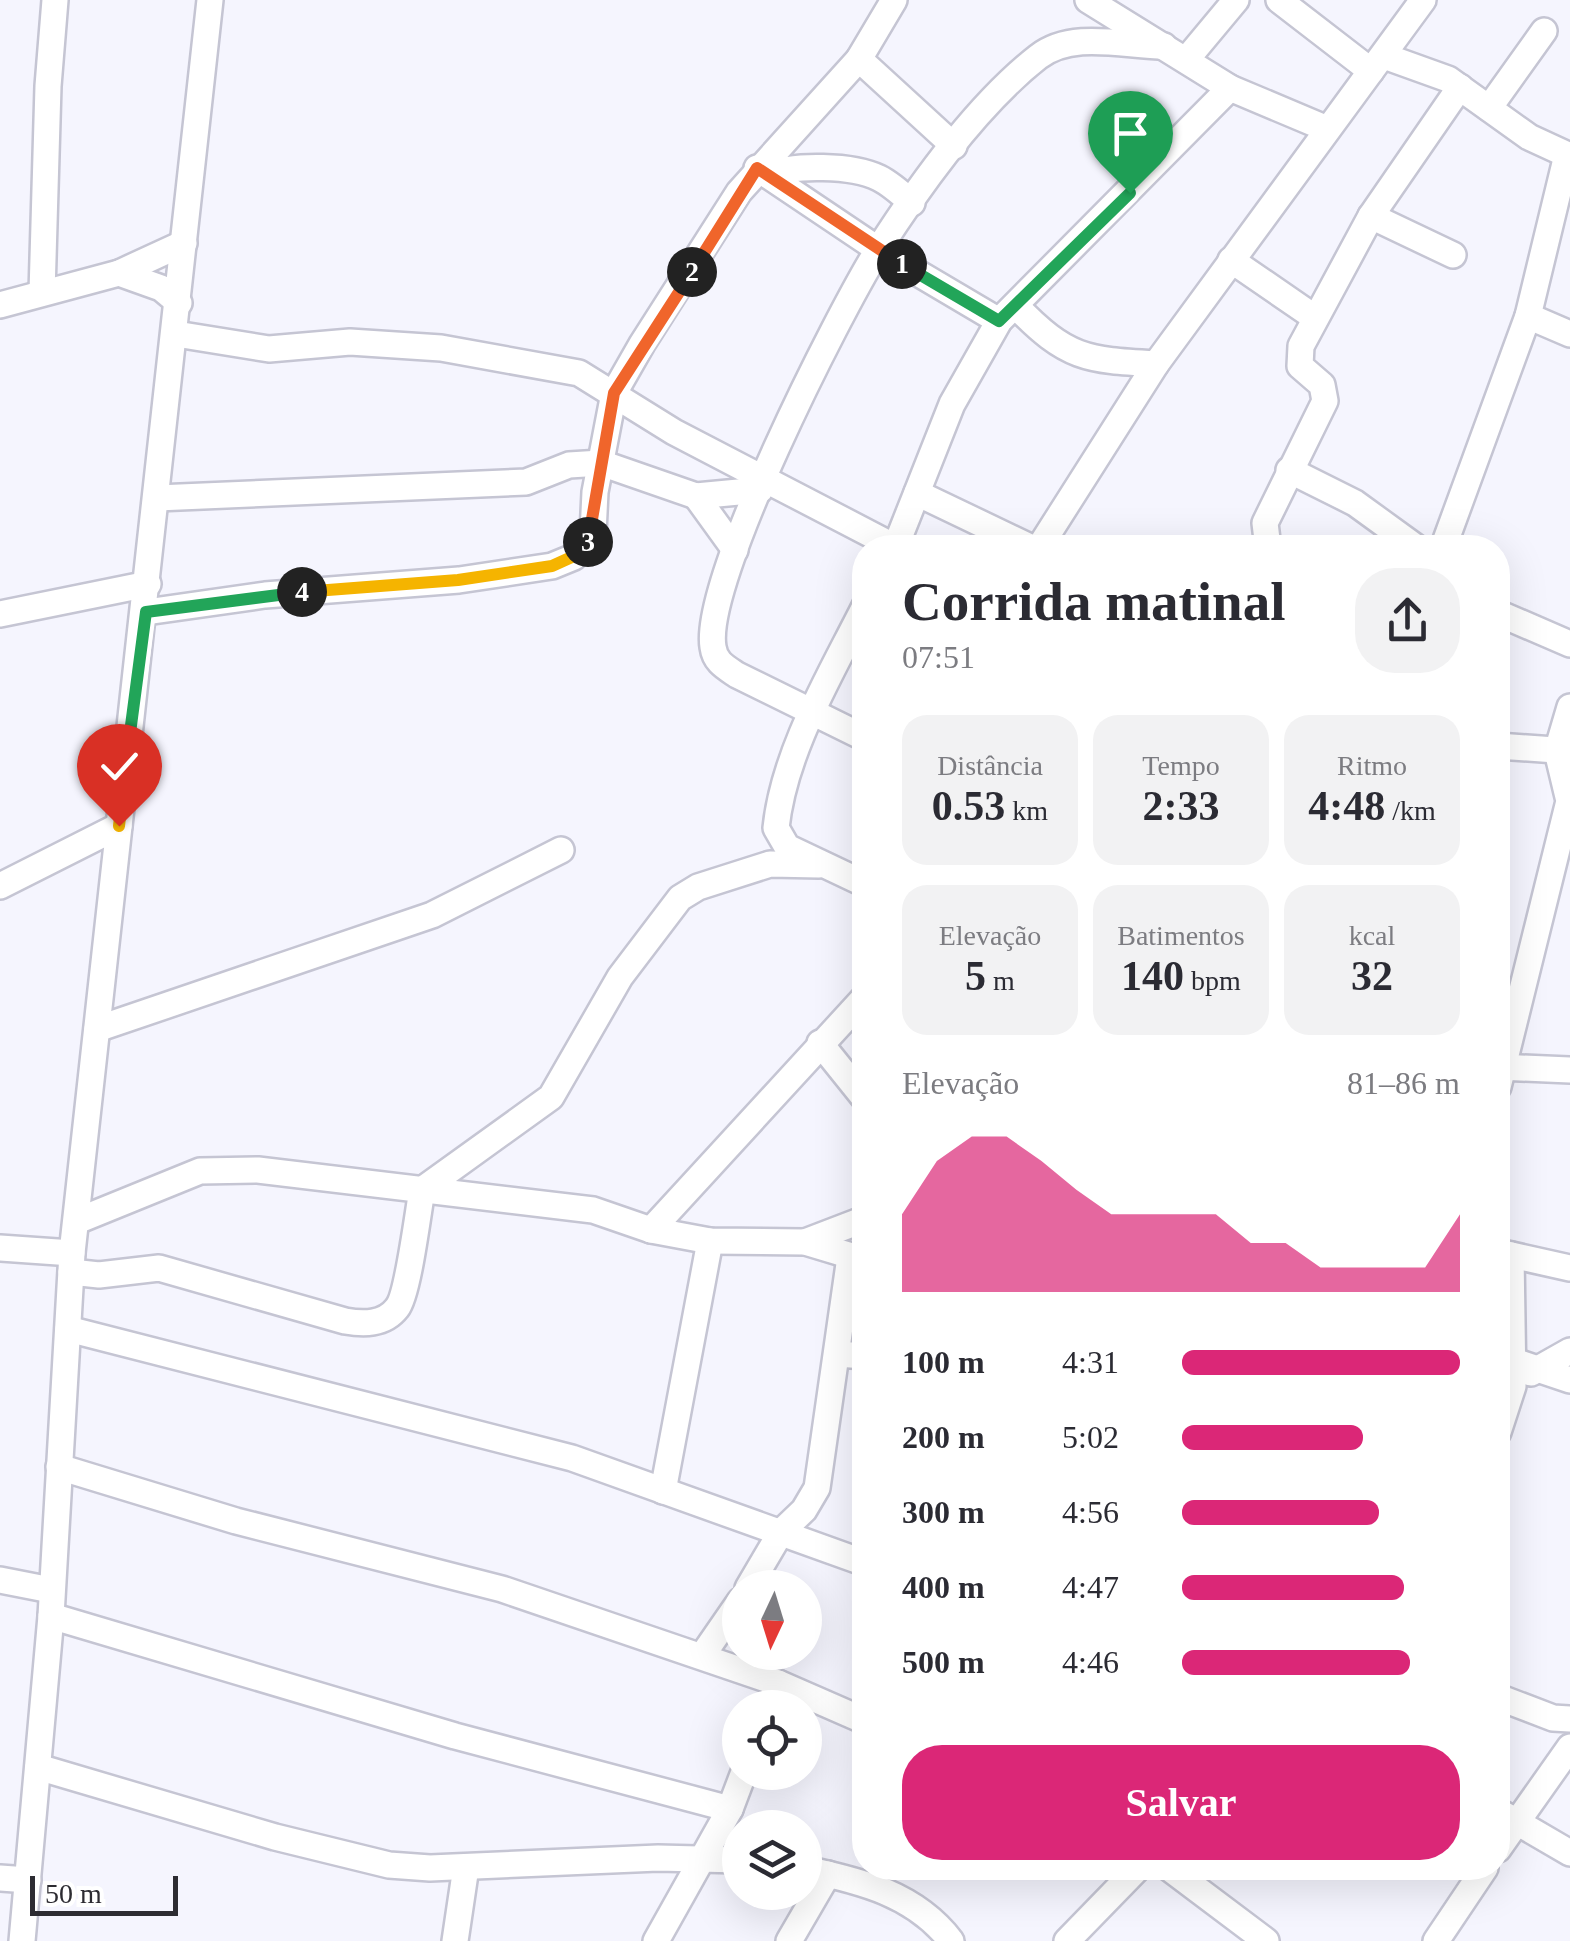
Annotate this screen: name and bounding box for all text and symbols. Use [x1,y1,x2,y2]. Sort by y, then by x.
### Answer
pin [1088,91,1173,194]
icon: arrive [1103,106,1158,161]
pin: 1 [877,239,927,289]
pin: 2 [667,247,717,297]
text: 1 [895,248,909,279]
text: 2 [685,256,699,287]
pin: 3 [563,517,613,567]
text: 3 [581,526,595,557]
pin: 4 [277,567,327,617]
button: share [1355,568,1460,673]
text: Corrida matinal [902,571,1285,632]
text: 4 [295,576,309,607]
text: 07:51 [902,639,975,675]
pin [77,724,162,827]
icon: check [92,739,147,794]
text: Distância [937,750,1043,781]
text: Tempo [1142,750,1220,781]
text: Ritmo [1337,750,1407,781]
text: 0.53 [932,783,1005,829]
text: 2:33 [1143,783,1220,829]
text: 4:48 [1308,783,1385,829]
text: km [1005,795,1048,826]
text: /km [1385,795,1436,826]
text: Elevação [939,920,1041,951]
text: Batimentos [1117,920,1245,951]
text: kcal [1349,920,1395,951]
text: 5 [965,953,986,999]
text: 140 [1121,953,1184,999]
text: 32 [1351,953,1393,999]
text: m [986,965,1015,996]
text: bpm [1184,965,1241,996]
text: Elevação [902,1065,1019,1101]
text: 81–86 m [1347,1065,1460,1101]
text: 100 m [902,1344,985,1380]
text: 4:31 [1062,1344,1119,1380]
text: 200 m [902,1419,985,1455]
text: 5:02 [1062,1419,1119,1455]
text: 300 m [902,1494,985,1530]
text: 4:56 [1062,1494,1119,1530]
text: 400 m [902,1569,985,1605]
text: 4:47 [1062,1569,1119,1605]
north arrow [722,1570,822,1670]
map controls [722,1570,822,1910]
text: 500 m [902,1644,985,1680]
text: 4:46 [1062,1644,1119,1680]
button: locate [722,1690,822,1790]
button: Salvar [902,1745,1460,1860]
button: layers [722,1810,822,1910]
scale bar [30,1871,178,1916]
text: 50 m [45,1878,102,1909]

